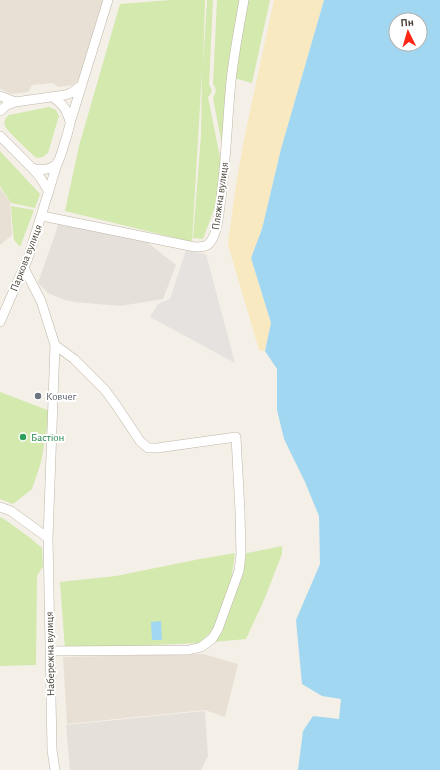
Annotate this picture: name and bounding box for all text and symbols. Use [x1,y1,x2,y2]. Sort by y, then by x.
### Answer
north arrow [388,12,428,52]
text: Пн [400,16,414,29]
street label: Пляжна вулиця [210,161,230,231]
street label: Паркова вулиця [8,223,44,293]
marker: Ковчег [33,391,43,401]
place label: Ковчег [46,391,77,402]
marker: Бастіон [18,432,28,442]
place label: Бастіон [31,432,64,443]
street label: Набережна вулиця [44,612,56,696]

